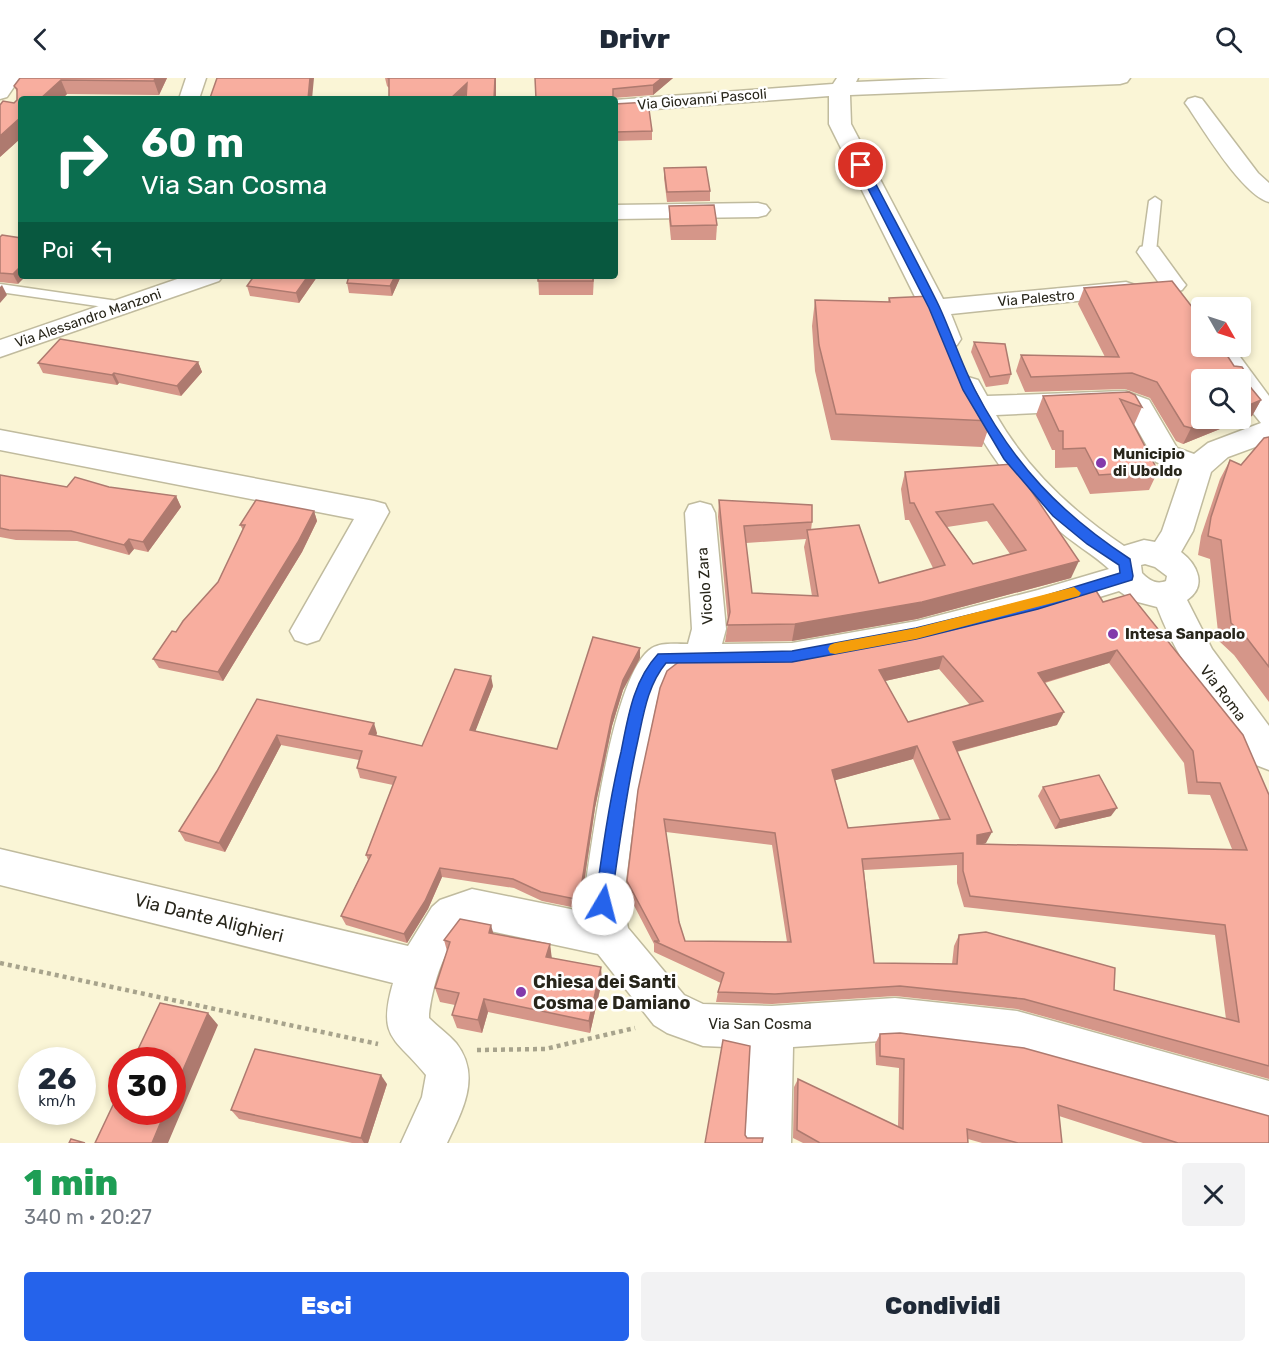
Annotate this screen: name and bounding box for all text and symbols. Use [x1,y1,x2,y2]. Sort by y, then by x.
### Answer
icon: back [24,23,57,56]
text: Drivr [599,23,670,55]
icon: search [1212,23,1245,56]
street label: Via Giovanni Pascoli [637,85,767,114]
text: 60 m [141,118,244,168]
icon: right [42,120,120,198]
pin [835,139,886,190]
icon: arrive [844,148,877,181]
text: Via San Cosma [141,169,327,201]
icon: left [86,234,119,267]
text: Poi [42,237,74,264]
street label: Via Alessandro Manzoni [13,285,164,352]
street label: Via Palestro [997,287,1075,310]
north arrow [1191,297,1251,357]
map controls [1191,297,1251,429]
button: search [1191,369,1251,429]
place label: Municipio di Uboldo [1113,445,1185,480]
marker: Municipio di Uboldo [1094,456,1108,470]
street label: Vicolo Zara [693,547,717,625]
place label: Intesa Sanpaolo [1125,625,1245,643]
marker: Intesa Sanpaolo [1106,627,1120,641]
street label: Via Roma [1196,661,1250,725]
position arrow [571,872,635,936]
street label: Via Dante Alighieri [132,889,286,947]
place label: Chiesa dei Santi Cosma e Damiano [533,971,690,1014]
marker: Chiesa dei Santi Cosma e Damiano [514,985,528,999]
street label: Via San Cosma [708,1015,812,1033]
speed limit sign: 30 [108,1047,186,1125]
text: 26 [37,1061,77,1097]
text: km/h [38,1092,76,1110]
text: 1 min [24,1161,118,1204]
button: close [1182,1163,1245,1226]
text: 340 m · 20:27 [24,1205,152,1229]
button: Esci [24,1272,629,1341]
button: Condividi [641,1272,1245,1341]

